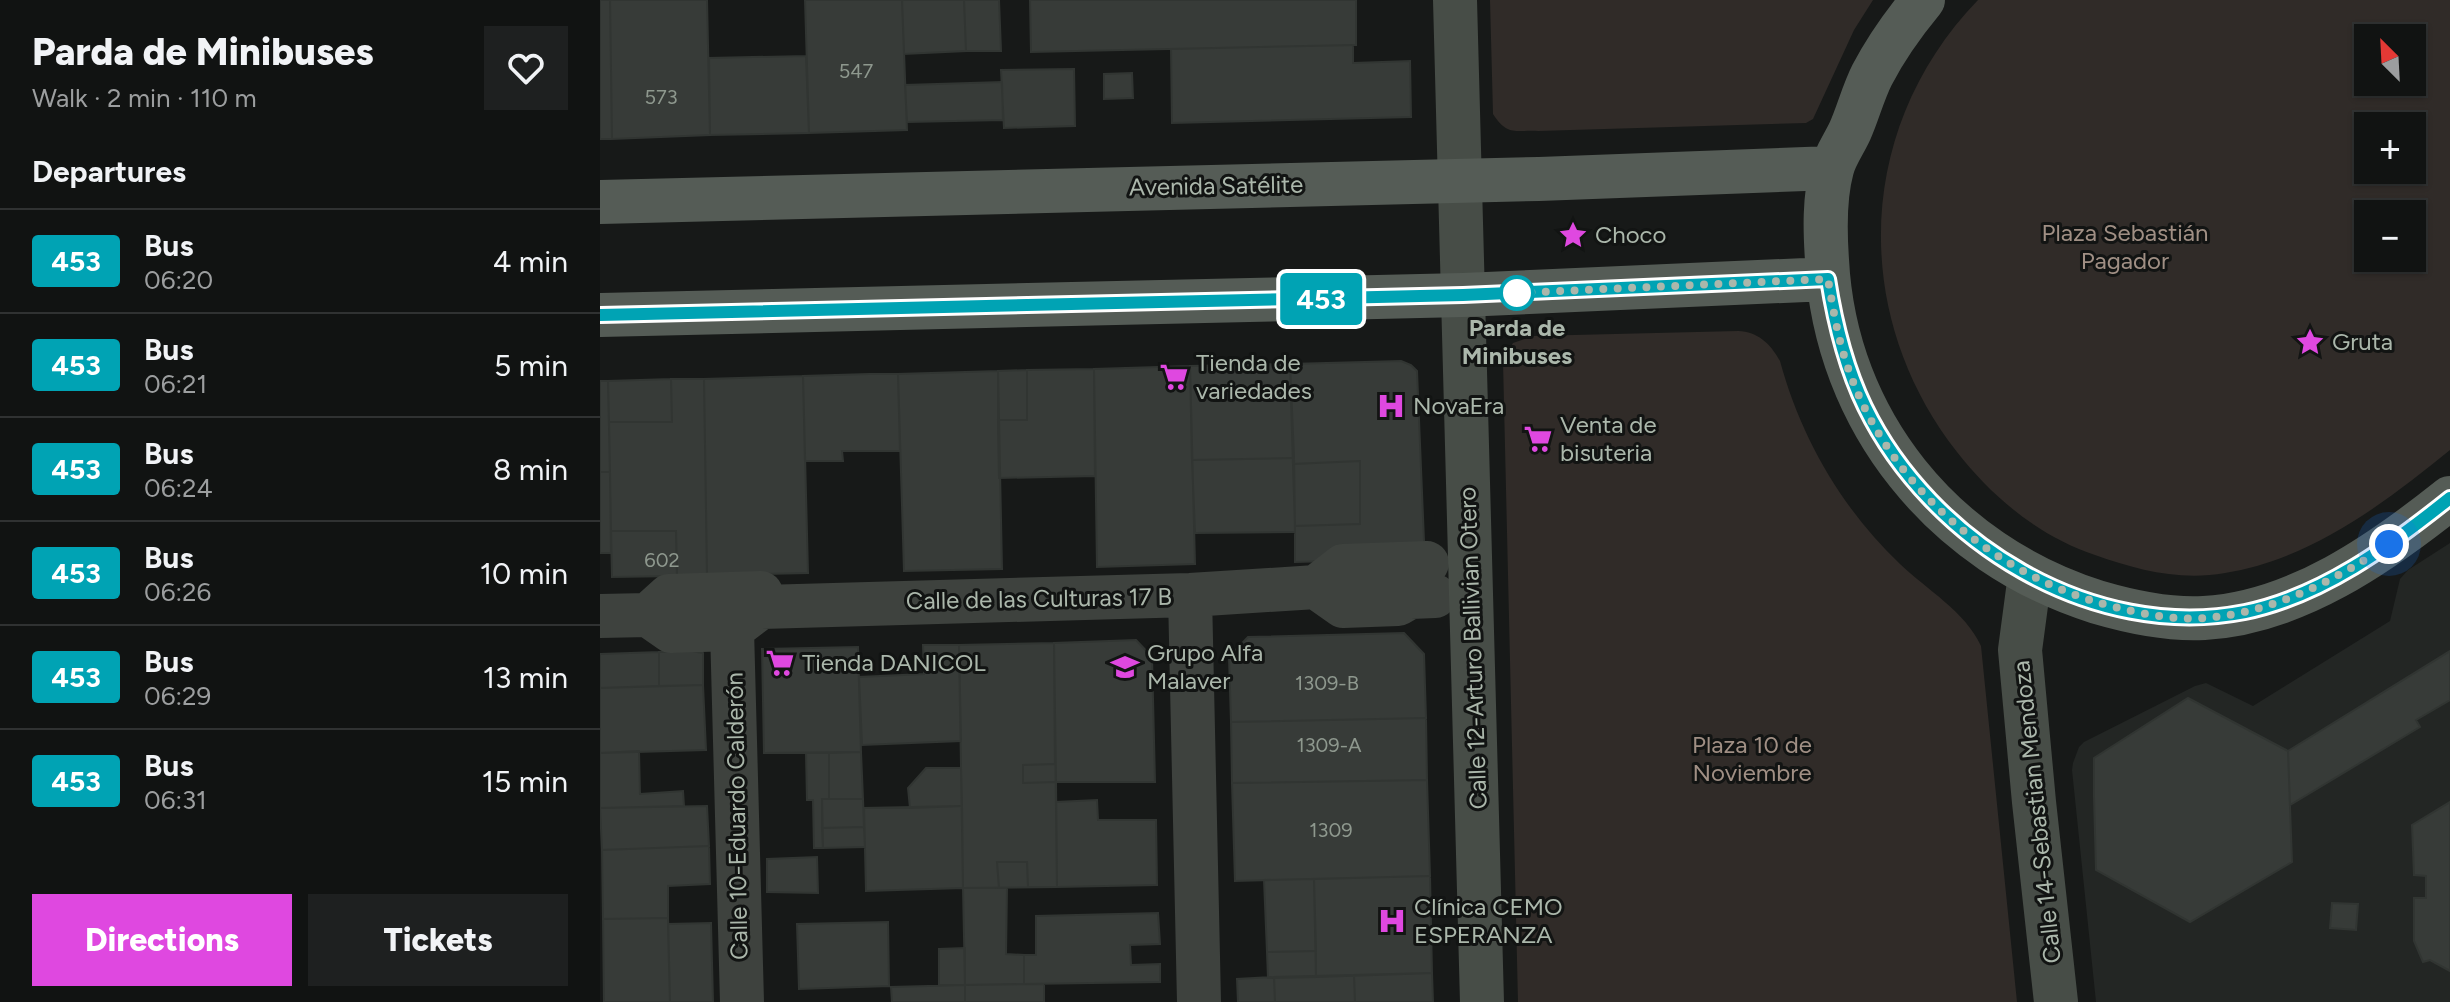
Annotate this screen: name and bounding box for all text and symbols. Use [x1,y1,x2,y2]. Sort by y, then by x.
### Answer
north arrow [2354,24,2426,96]
map controls [2354,24,2426,272]
button: heart [484,26,568,110]
text: Parda de Minibuses [32,29,374,75]
house number: 547 [839,59,874,83]
text: Walk · 2 min · 110 m [32,82,257,114]
house number: 573 [644,85,678,109]
button: + [2354,112,2426,184]
text: Departures [32,153,186,190]
street label: Avenida Satélite [1128,169,1304,202]
button: − [2354,200,2426,272]
park label: Plaza Sebastián Pagador [2042,218,2208,275]
place icon: Choco [1558,220,1588,250]
place label: Choco [1595,220,1667,249]
text: Bus [144,227,193,264]
text: 4 min [493,243,568,280]
text: 453 [51,244,101,278]
text: 06:20 [144,264,213,296]
line badge: 453 [1275,273,1367,325]
marker: Parda de Minibuses [1500,276,1534,310]
text: 453 [1296,282,1346,316]
place label: Parda de Minibuses [1462,313,1572,370]
place icon: Gruta [2295,327,2325,357]
place label: Gruta [2332,327,2393,356]
text: Bus [144,331,193,368]
text: 5 min [494,347,568,384]
text: 453 [51,348,101,382]
place label: Tienda de variedades [1196,348,1312,405]
supermarket icon: Tienda de variedades [1159,362,1189,392]
text: 06:21 [144,368,207,400]
hospital icon: NovaEra [1376,391,1406,421]
place label: NovaEra [1413,391,1504,420]
place label: Venta de bisuteria [1560,410,1657,467]
supermarket icon: Venta de bisuteria [1523,424,1553,454]
text: Bus [144,435,193,472]
text: 8 min [493,451,568,488]
text: 453 [51,452,101,486]
text: 06:24 [144,472,213,504]
street label: Calle 12-Arturo Ballivian Otero [1452,486,1493,810]
your location [2369,524,2409,564]
text: Bus [144,539,193,576]
house number: 602 [644,548,680,572]
text: 10 min [480,555,568,592]
text: 453 [51,556,101,590]
text: 06:26 [144,576,211,608]
street label: Calle de las Culturas 17 B [906,582,1172,615]
place label: Grupo Alfa Malaver [1147,638,1263,695]
text: Bus [144,643,193,680]
supermarket icon: Tienda DANICOL [765,648,795,678]
place label: Tienda DANICOL [802,648,986,677]
school or university icon: Grupo Alfa Malaver [1110,652,1140,682]
text: 13 min [483,659,568,696]
street label: Calle 14-Sebastian Mendoza [2006,659,2067,965]
text: 453 [51,660,101,694]
house number: 1309-B [1295,671,1359,695]
street label: Calle 10-Eduardo Calderón [719,672,754,960]
text: 06:29 [144,680,211,712]
park label: Plaza 10 de Noviembre [1692,730,1812,787]
house number: 1309-A [1296,733,1362,757]
text: Bus [144,747,193,784]
text: 15 min [482,763,568,800]
text: 453 [51,764,101,798]
text: 06:31 [144,784,207,816]
house number: 1309 [1309,818,1353,842]
place label: Clínica CEMO ESPERANZA [1414,892,1563,949]
button: Directions [32,894,292,986]
button: Tickets [308,894,568,986]
hospital icon: Clínica CEMO ESPERANZA [1377,906,1407,936]

